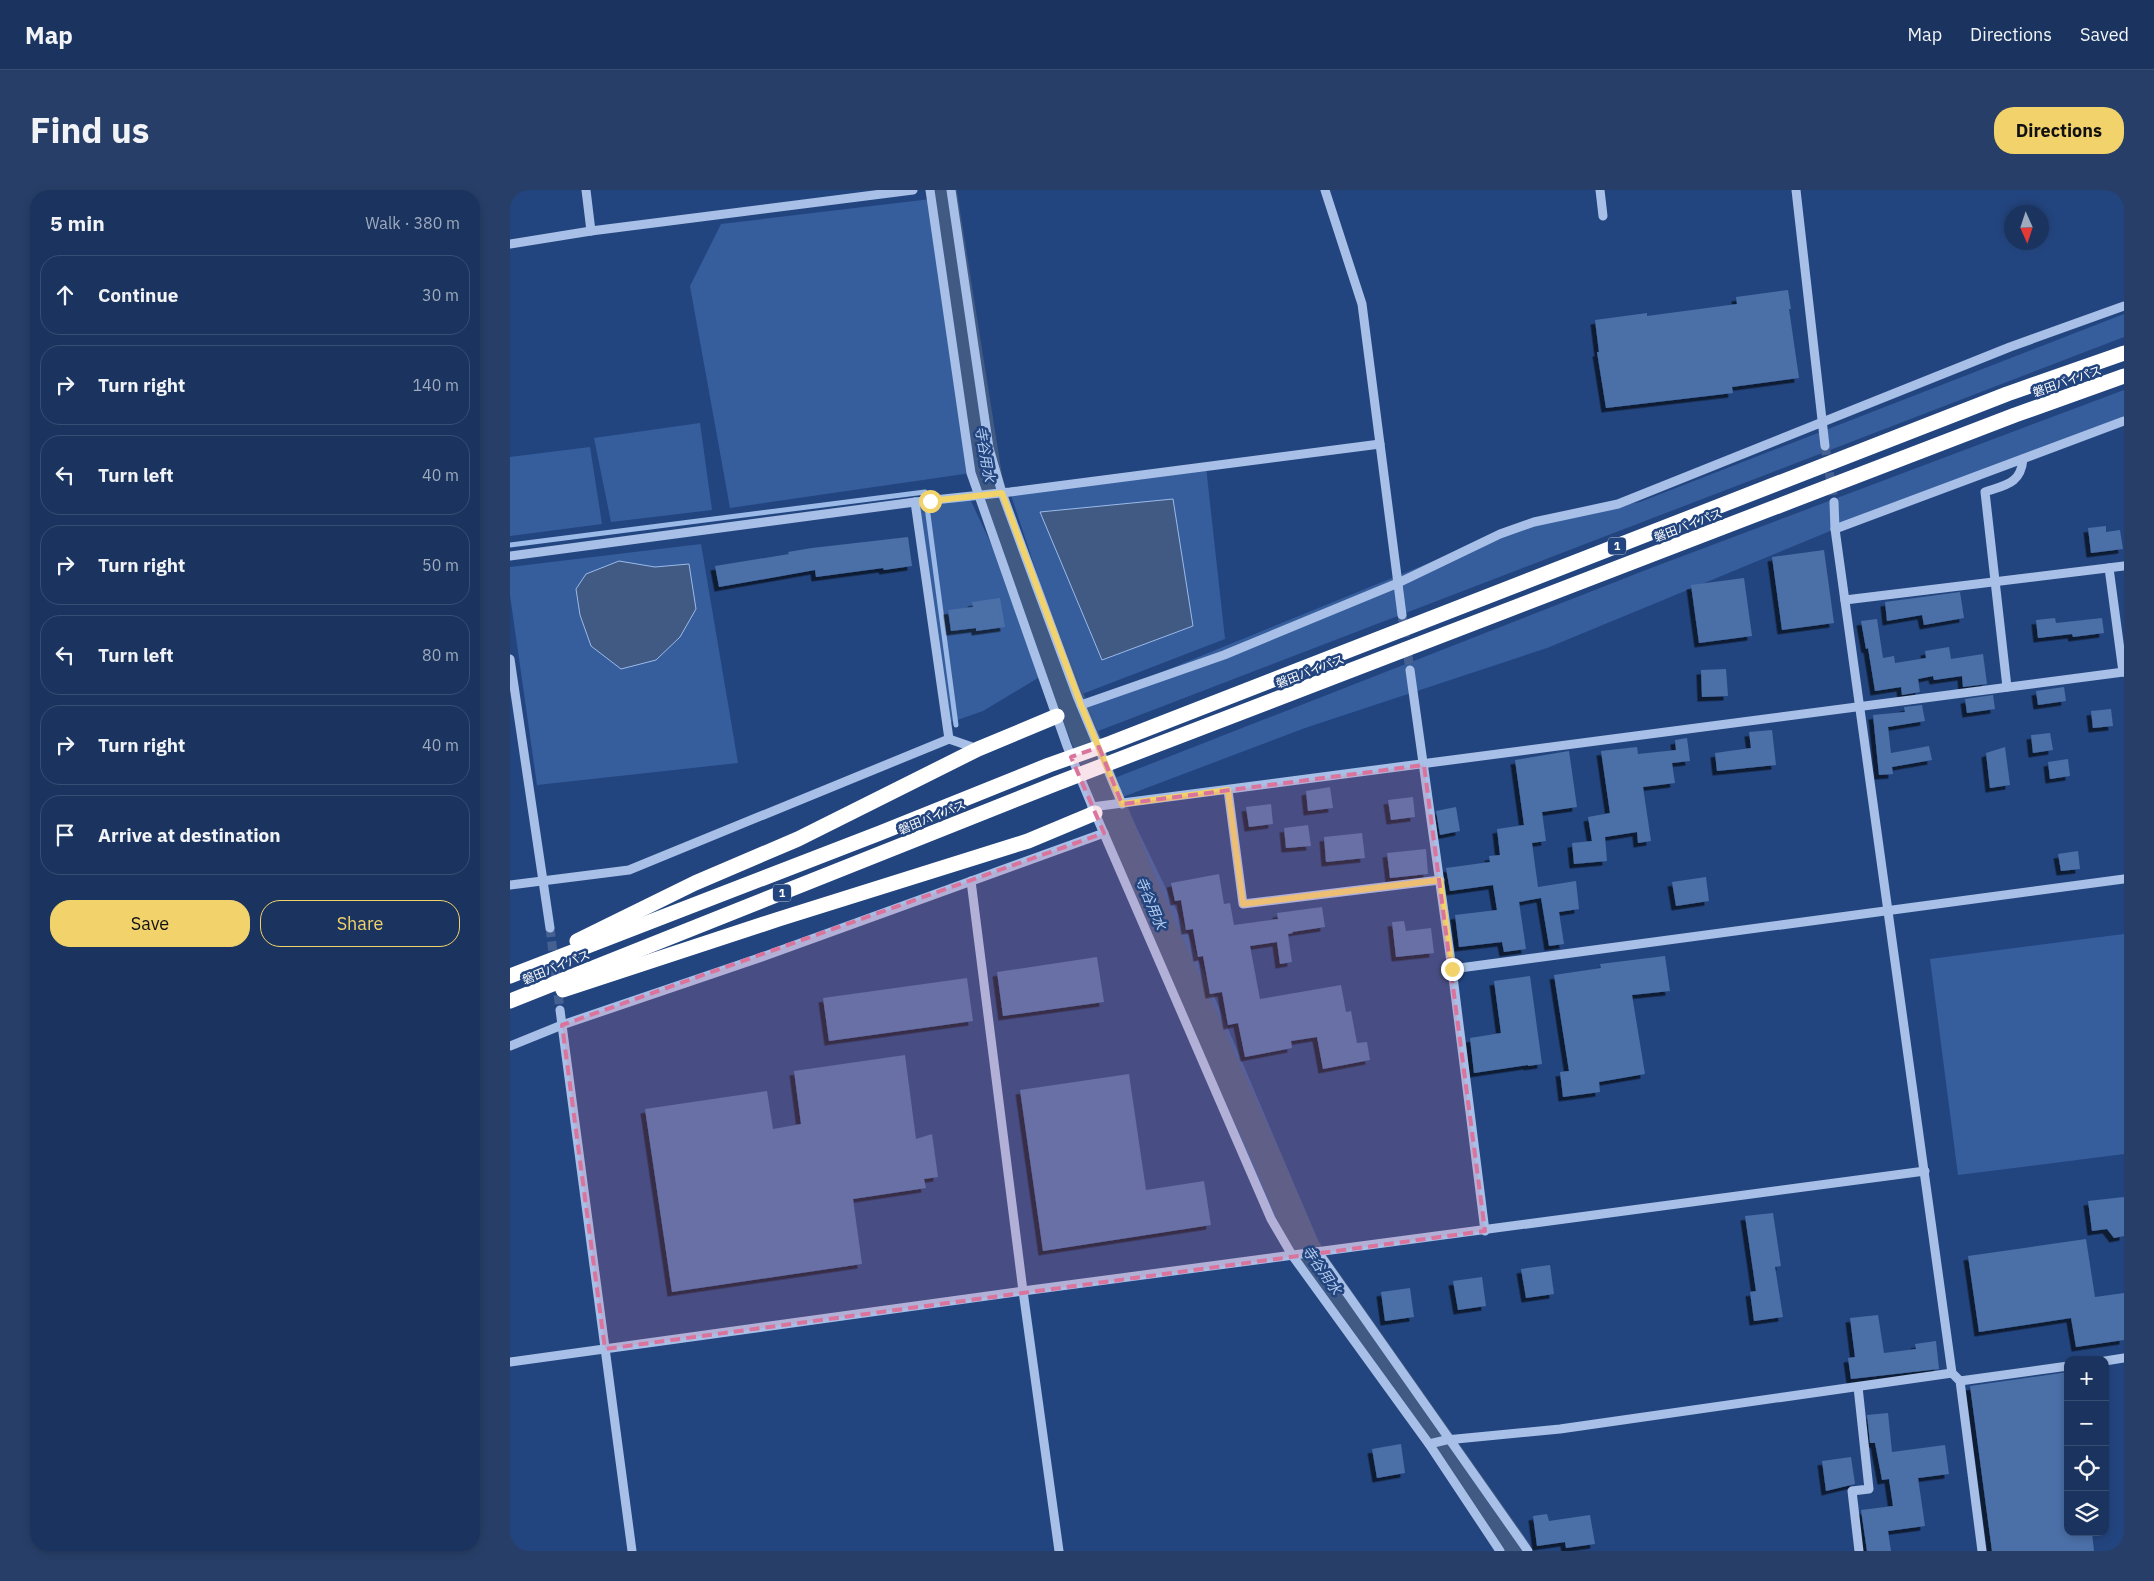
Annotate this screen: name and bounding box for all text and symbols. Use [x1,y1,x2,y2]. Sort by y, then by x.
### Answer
text: Map [25,19,73,51]
text: Map [1907,23,1942,46]
text: Directions [1970,23,2052,46]
text: Saved [2080,23,2129,46]
text: Find us [30,107,149,153]
button: Directions [1994,107,2124,154]
north arrow [2004,205,2049,250]
text: 5 min [50,209,105,237]
text: Walk · 380 m [365,213,460,233]
icon: ahead [51,281,79,309]
text: Continue [98,283,178,307]
text: 30 m [422,285,459,305]
street label: 磐田バイパス [2031,362,2103,400]
icon: right [51,371,79,399]
text: Turn right [98,373,185,397]
text: 140 m [412,375,459,395]
water label: 寺谷用水 [971,425,999,485]
icon: left [51,461,79,489]
text: Turn left [98,463,174,487]
text: 40 m [422,465,459,485]
route start [919,490,942,513]
street label: 磐田バイパス [1652,505,1724,545]
road number: 1 [1608,538,1626,554]
icon: right [51,551,79,579]
text: Turn right [98,553,185,577]
text: 50 m [422,555,459,575]
icon: left [51,641,79,669]
text: Turn left [98,643,174,667]
text: 80 m [422,645,459,665]
street label: 磐田バイパス [1274,651,1346,691]
icon: right [51,731,79,759]
text: Turn right [98,733,185,757]
text: 40 m [422,735,459,755]
street label: 磐田バイパス [896,797,968,837]
icon: arrive [51,821,79,849]
text: Arrive at destination [98,823,281,847]
water label: 寺谷用水 [1132,874,1171,934]
road number: 1 [773,884,791,901]
button: Save [50,900,250,947]
button: Share [260,900,460,947]
street label: 磐田バイパス [520,947,592,987]
route end [1441,958,1464,981]
water label: 寺谷用水 [1299,1242,1347,1300]
map controls [2064,1356,2109,1536]
button: + [2064,1356,2109,1401]
button: − [2064,1401,2109,1446]
button: locate [2064,1446,2109,1491]
button: layers [2064,1491,2109,1536]

